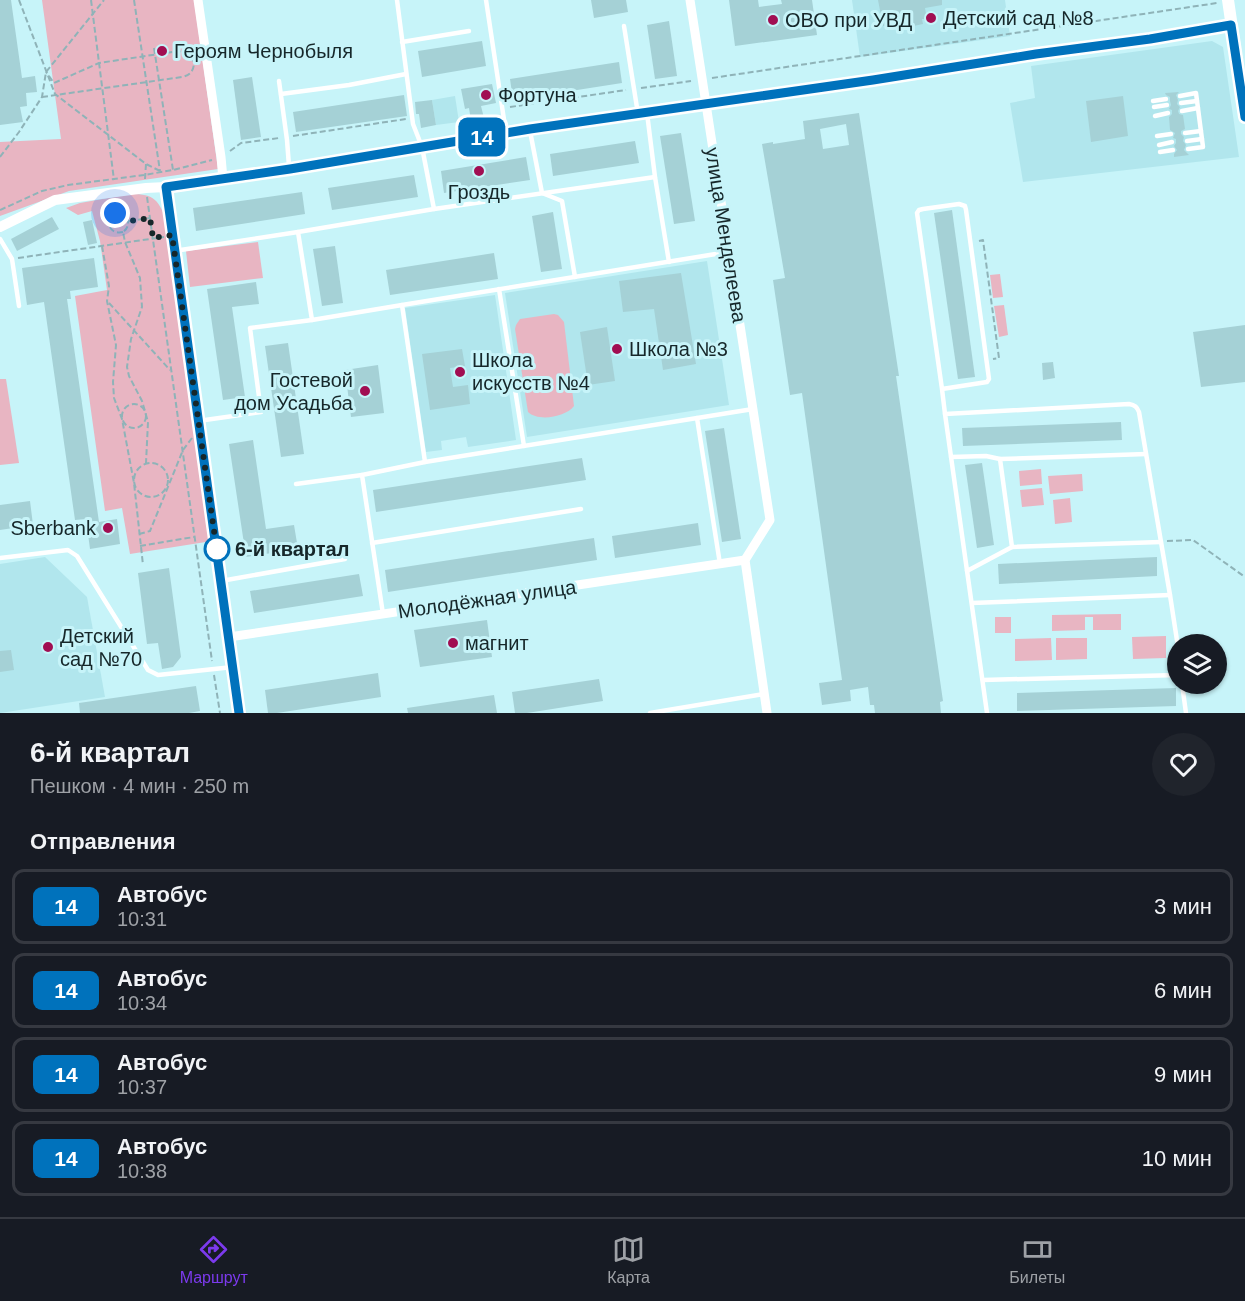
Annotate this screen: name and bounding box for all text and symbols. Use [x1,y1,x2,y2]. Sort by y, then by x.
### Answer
place label: Детский сад №8 [943,7,1094,29]
place label: ОВО при УВД [785,9,913,31]
marker: Детский сад №8 [924,11,938,25]
marker: ОВО при УВД [766,13,780,27]
place label: Героям Чернобыля [174,40,353,62]
marker: Героям Чернобыля [155,44,169,58]
place label: Фортуна [498,84,577,106]
marker: Фортуна [479,88,493,102]
line badge: 14 [455,118,509,156]
text: 14 [470,126,494,149]
street label: улица Менделеева [701,146,751,325]
marker: Гроздь [472,164,486,178]
place label: Гроздь [448,181,510,203]
your location [100,198,130,228]
place label: Школа №3 [629,338,728,360]
marker: Школа №3 [610,342,624,356]
place label: Школа искусств №4 [472,349,590,394]
marker: Школа искусств №4 [453,365,467,379]
place label: Гостевой дом Усадьба [234,369,354,414]
marker: Гостевой дом Усадьба [358,384,372,398]
place label: Sberbank [10,517,97,539]
marker: Sberbank [101,521,115,535]
marker: 6-й квартал [204,536,230,562]
place label: 6-й квартал [235,538,349,560]
street label: Молодёжная улица [396,575,578,622]
place label: Детский сад №70 [60,625,142,670]
place label: магнит [465,632,529,654]
map controls [1167,634,1227,694]
button: layers [1167,634,1227,694]
marker: магнит [446,636,460,650]
marker: Детский сад №70 [41,640,55,654]
button: heart [1152,733,1215,796]
text: 6-й квартал [30,737,190,768]
text: Пешком · 4 мин · 250 m [30,775,249,797]
text: Отправления [30,829,176,854]
text: Автобус [117,882,207,907]
text: 3 мин [1154,894,1212,919]
text: 14 [54,895,78,918]
text: 10:31 [117,908,167,930]
text: Автобус [117,966,207,991]
text: 6 мин [1154,978,1212,1003]
text: 14 [54,979,78,1002]
text: 10:34 [117,992,167,1014]
text: Автобус [117,1050,207,1075]
text: 9 мин [1154,1062,1212,1087]
text: 14 [54,1063,78,1086]
text: 10:37 [117,1076,167,1098]
text: Автобус [117,1134,207,1159]
text: 10 мин [1142,1146,1212,1171]
text: 14 [54,1147,78,1170]
text: 10:38 [117,1160,167,1182]
tab: Маршрут [180,1233,248,1287]
tab: Карта [607,1233,650,1287]
tab: Билеты [1009,1233,1065,1287]

